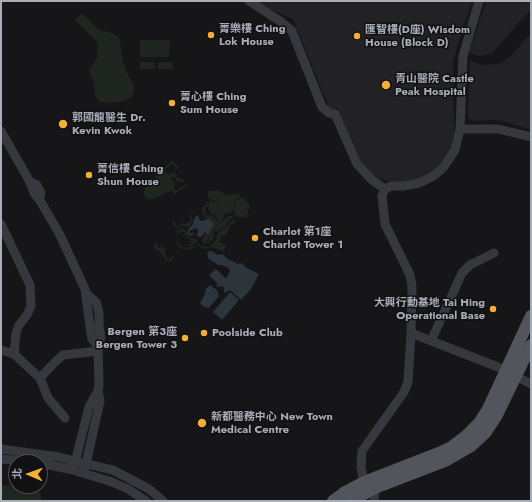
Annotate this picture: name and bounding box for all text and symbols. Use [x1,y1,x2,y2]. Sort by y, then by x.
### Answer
place label: 菁樂樓 Ching Lok House [219,22,285,48]
place label: 匯智樓(D座) Wisdom House (Block D) [365,23,470,49]
marker: 菁樂樓 Ching Lok House [206,30,216,40]
marker: 匯智樓(D座) Wisdom House (Block D) [352,31,362,41]
place label: 青山醫院 Castle Peak Hospital [395,72,474,98]
marker: 青山醫院 Castle Peak Hospital [380,79,392,91]
place label: 菁心樓 Ching Sum House [180,90,246,116]
marker: 菁心樓 Ching Sum House [167,98,177,108]
place label: 郭國龍醫生 Dr. Kevin Kwok [72,111,146,137]
marker: 郭國龍醫生 Dr. Kevin Kwok [57,118,69,130]
place label: 菁信樓 Ching Shun House [97,162,163,188]
marker: 菁信樓 Ching Shun House [84,170,94,180]
place label: Charlot 第1座 Charlot Tower 1 [263,225,343,251]
marker: Charlot 第1座 Charlot Tower 1 [250,233,260,243]
place label: 大興行動基地 Tai Hing Operational Base [374,296,485,322]
marker: 大興行動基地 Tai Hing Operational Base [488,304,498,314]
place label: Bergen 第3座 Bergen Tower 3 [96,325,177,351]
place label: Poolside Club [212,326,283,340]
marker: Poolside Club [199,328,209,338]
marker: Bergen 第3座 Bergen Tower 3 [180,333,190,343]
place label: 新都醫務中心 New Town Medical Centre [211,410,333,436]
marker: 新都醫務中心 New Town Medical Centre [196,417,208,429]
north arrow [8,454,48,494]
text: 北 [9,468,25,479]

